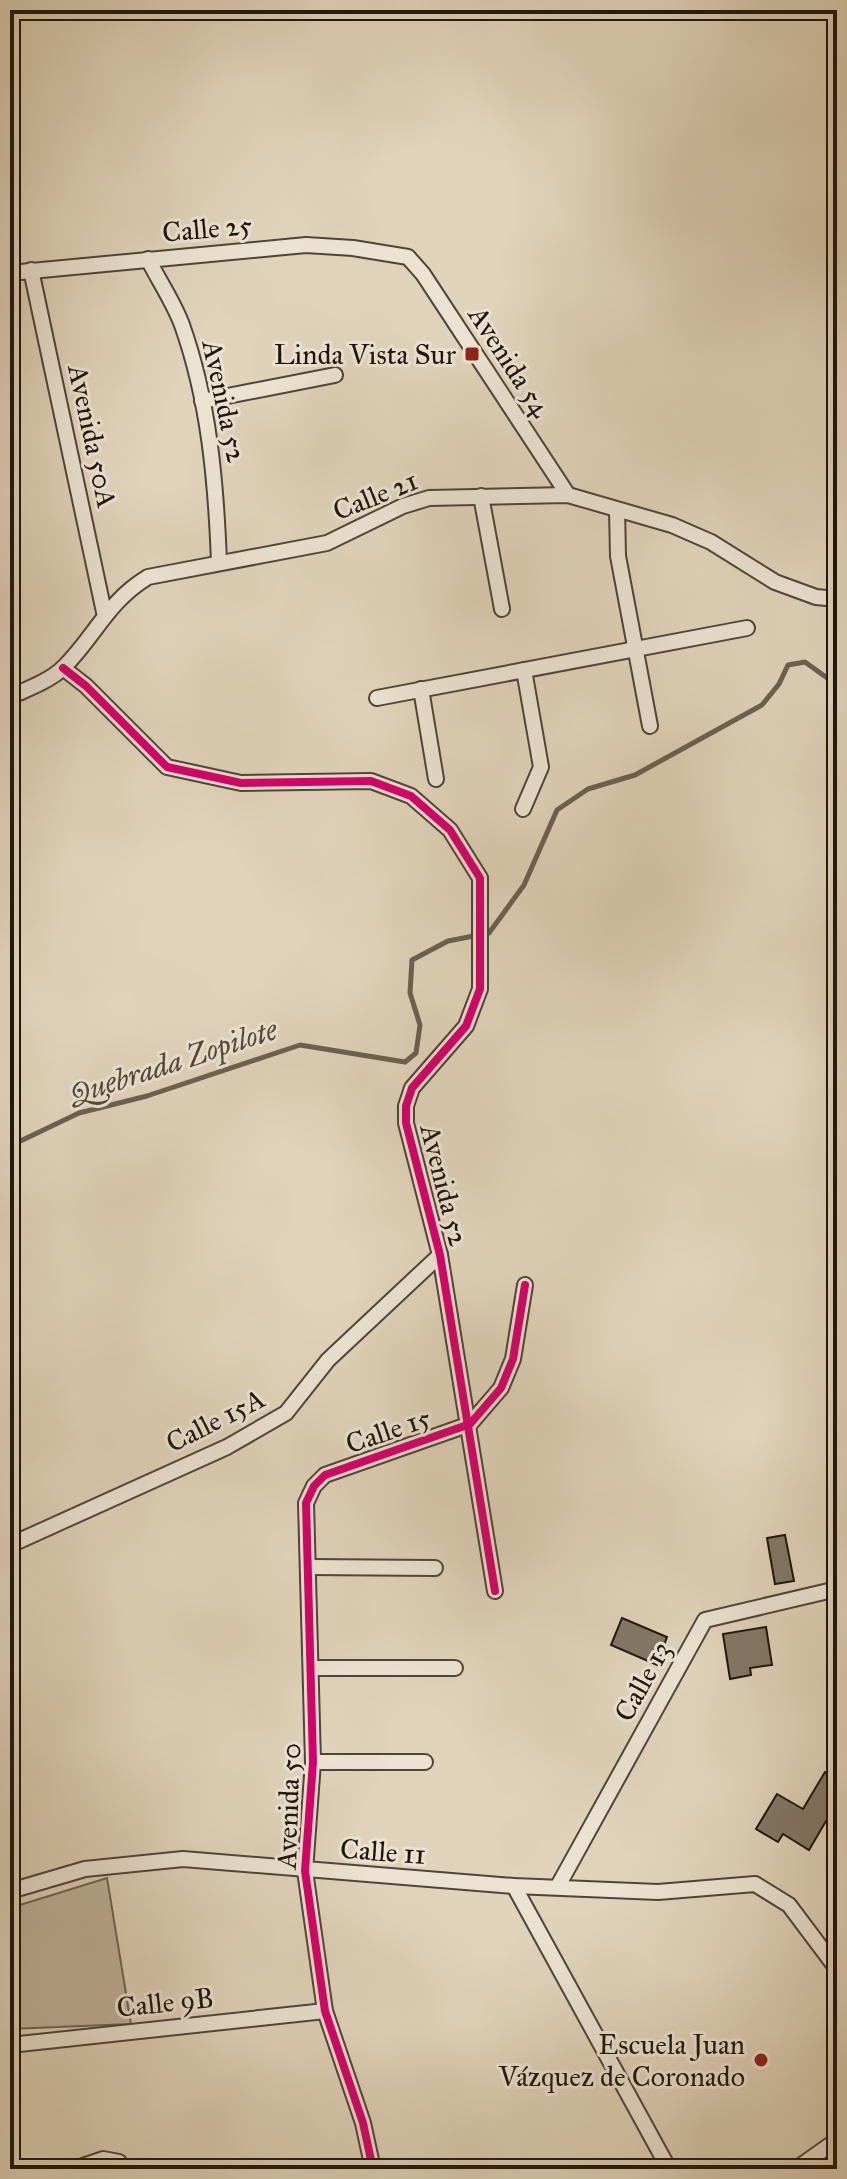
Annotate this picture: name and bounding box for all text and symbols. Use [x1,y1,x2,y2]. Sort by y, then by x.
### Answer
street label: Calle 25 [161,207,254,250]
street label: Avenida 54 [460,298,559,424]
street label: Avenida 52 [194,336,255,466]
place label: Linda Vista Sur [274,337,456,372]
marker: Linda Vista Sur [463,345,481,363]
street label: Avenida 50A [60,360,125,511]
street label: Calle 21 [328,463,423,528]
water label: Quebrada Zopilote [63,1011,283,1114]
street label: Avenida 52 [412,1120,477,1250]
street label: Calle 15A [160,1381,271,1460]
street label: Calle 15 [341,1400,435,1461]
street label: Calle 13 [606,1635,679,1727]
street label: Avenida 50 [269,1742,308,1871]
street label: Calle 11 [339,1831,427,1872]
street label: Calle 9B [115,1980,215,2025]
place label: Escuela Juan Vázquez de Coronado [498,2027,745,2094]
marker: Escuela Juan Vázquez de Coronado [752,2051,770,2069]

